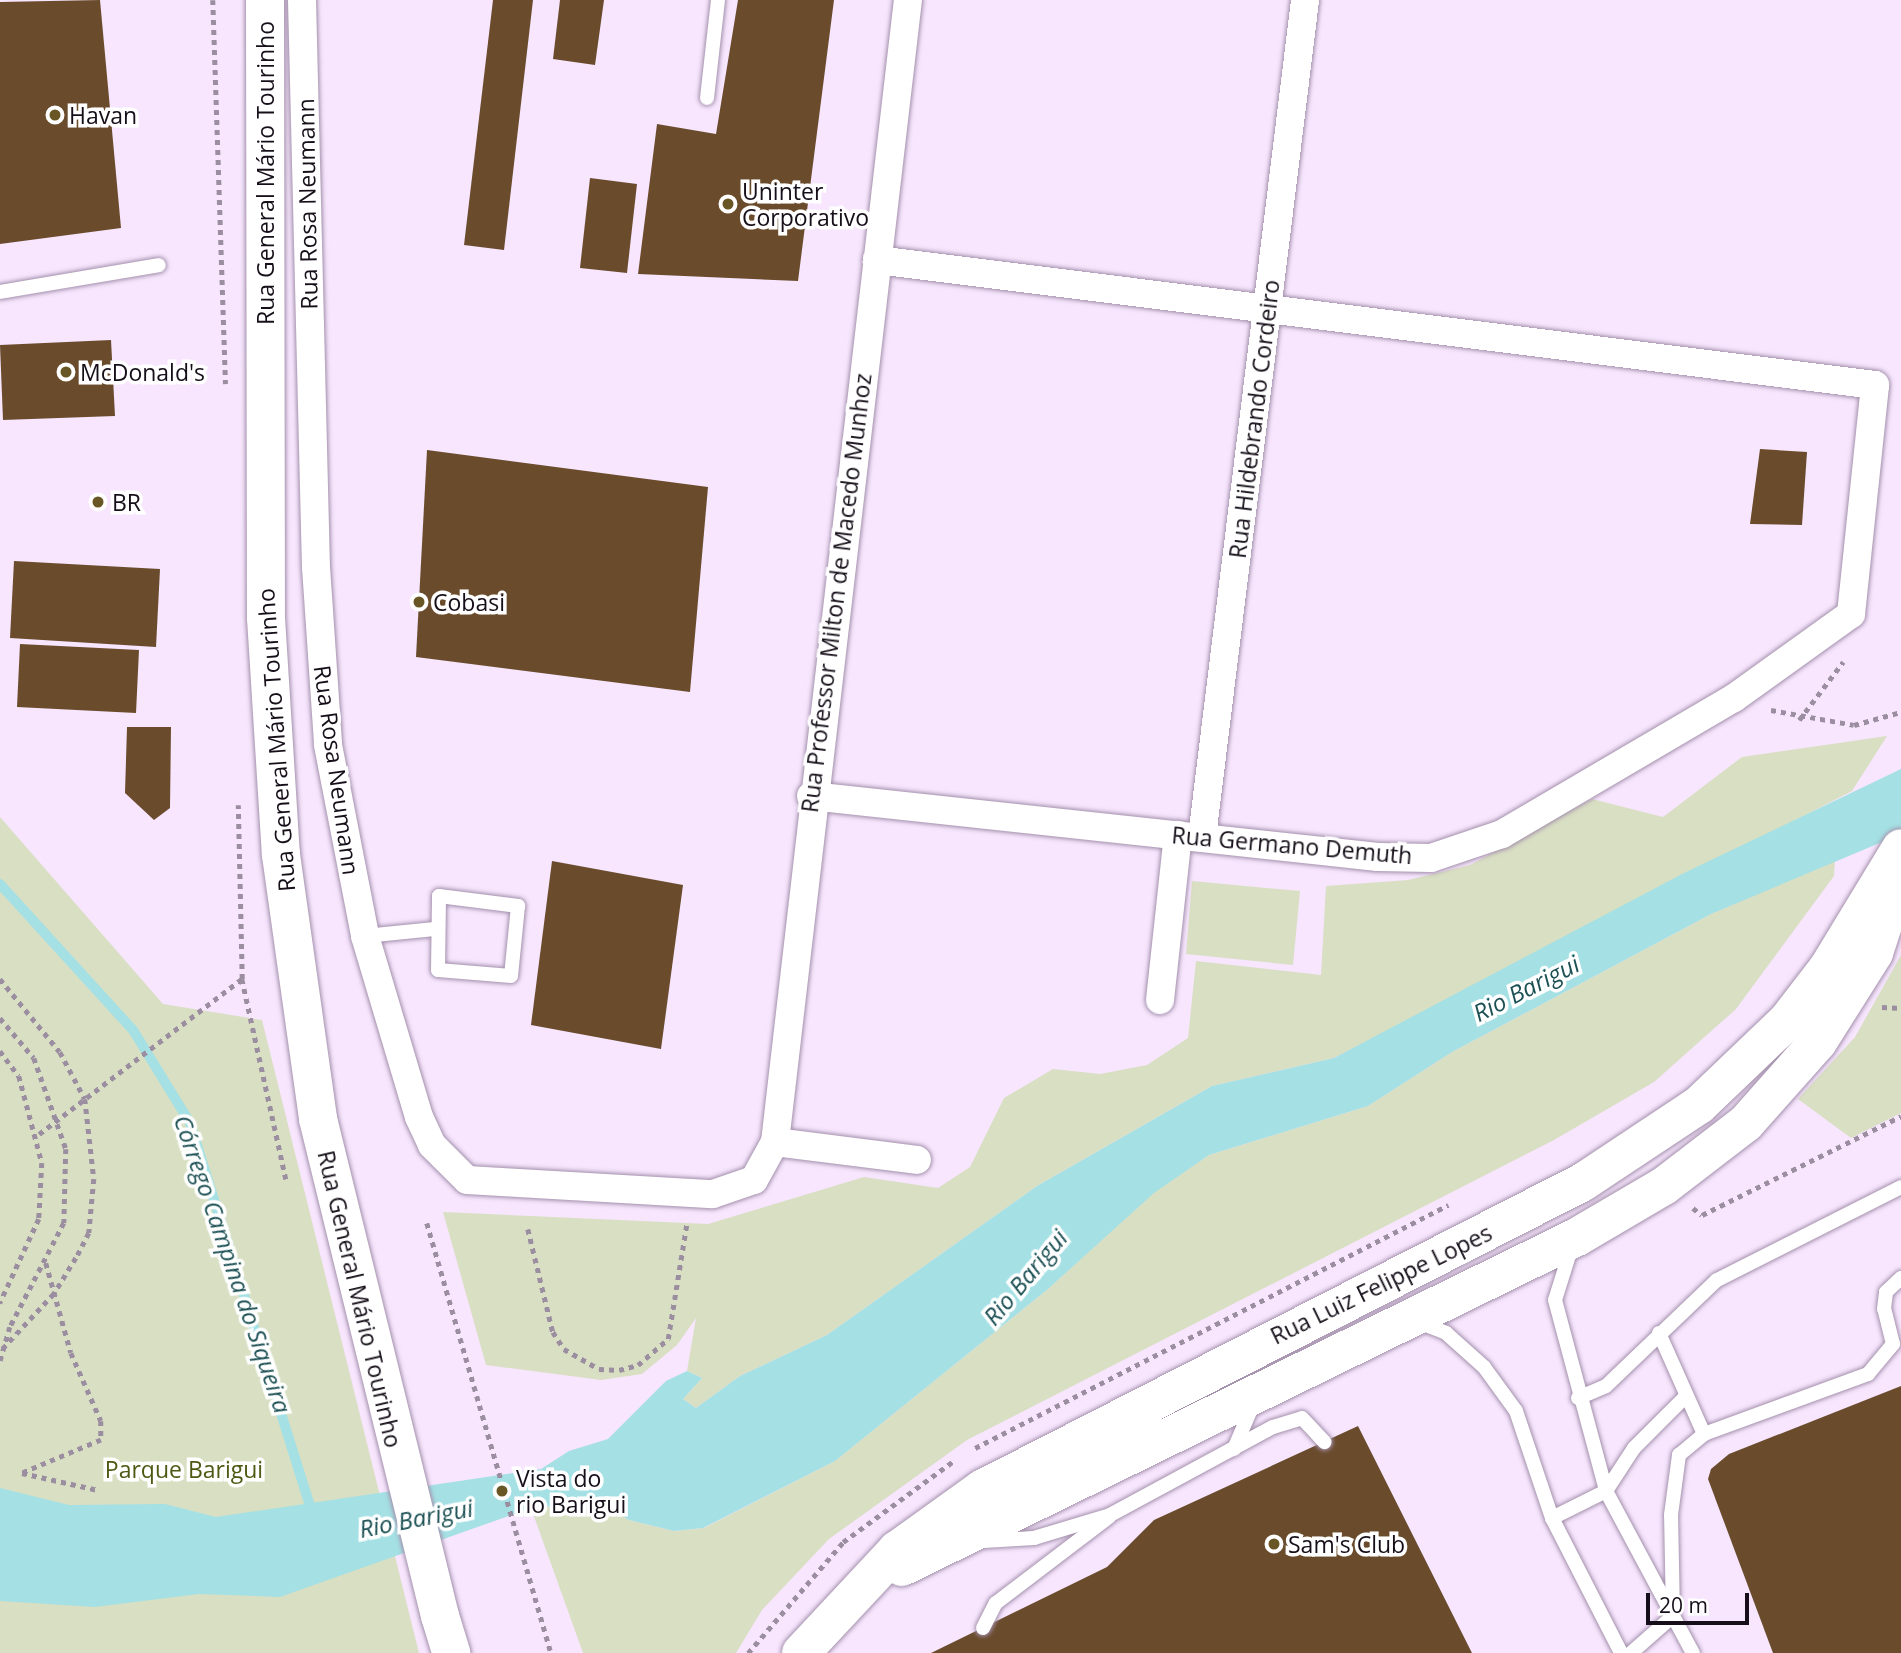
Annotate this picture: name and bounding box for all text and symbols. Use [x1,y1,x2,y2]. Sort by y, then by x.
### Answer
street label: Rua General Mário Tourinho [251,21,279,325]
street label: Rua Rosa Neumann [291,98,323,310]
place label: Havan [69,101,137,129]
marker: Havan [47,107,63,123]
place label: Uninter Corporativo [742,177,869,231]
marker: Uninter Corporativo [720,196,736,212]
street label: Rua Hildebrando Cordeiro [1223,278,1285,560]
place label: McDonald's [80,358,205,386]
marker: McDonald's [58,364,74,380]
street label: Rua Professor Milton de Macedo Munhoz [795,372,877,814]
place label: BR [112,488,141,516]
marker: BR [90,494,106,510]
street label: Rua General Mário Tourinho [252,587,300,893]
place label: Cobasi [433,588,505,616]
marker: Cobasi [411,594,427,610]
street label: Rua Rosa Neumann [309,663,365,877]
street label: Rua Germano Demuth [1171,821,1413,869]
water label: Rio Barigui [1468,949,1584,1027]
water label: Córrego Campina do Siqueira [168,1111,298,1417]
street label: Rua General Mário Tourinho [312,1148,408,1450]
street label: Rua Luiz Felippe Lopes [1266,1218,1496,1350]
water label: Rio Barigui [977,1224,1073,1330]
park label: Parque Barigui [105,1455,263,1483]
place label: Vista do rio Barigui [516,1464,626,1518]
marker: Vista do rio Barigui [494,1483,510,1499]
water label: Rio Barigui [357,1493,475,1543]
place label: Sam's Club [1288,1530,1405,1558]
marker: Sam's Club [1266,1536,1282,1552]
scale bar [1649,1580,1752,1624]
text: 20 m [1659,1591,1708,1619]

